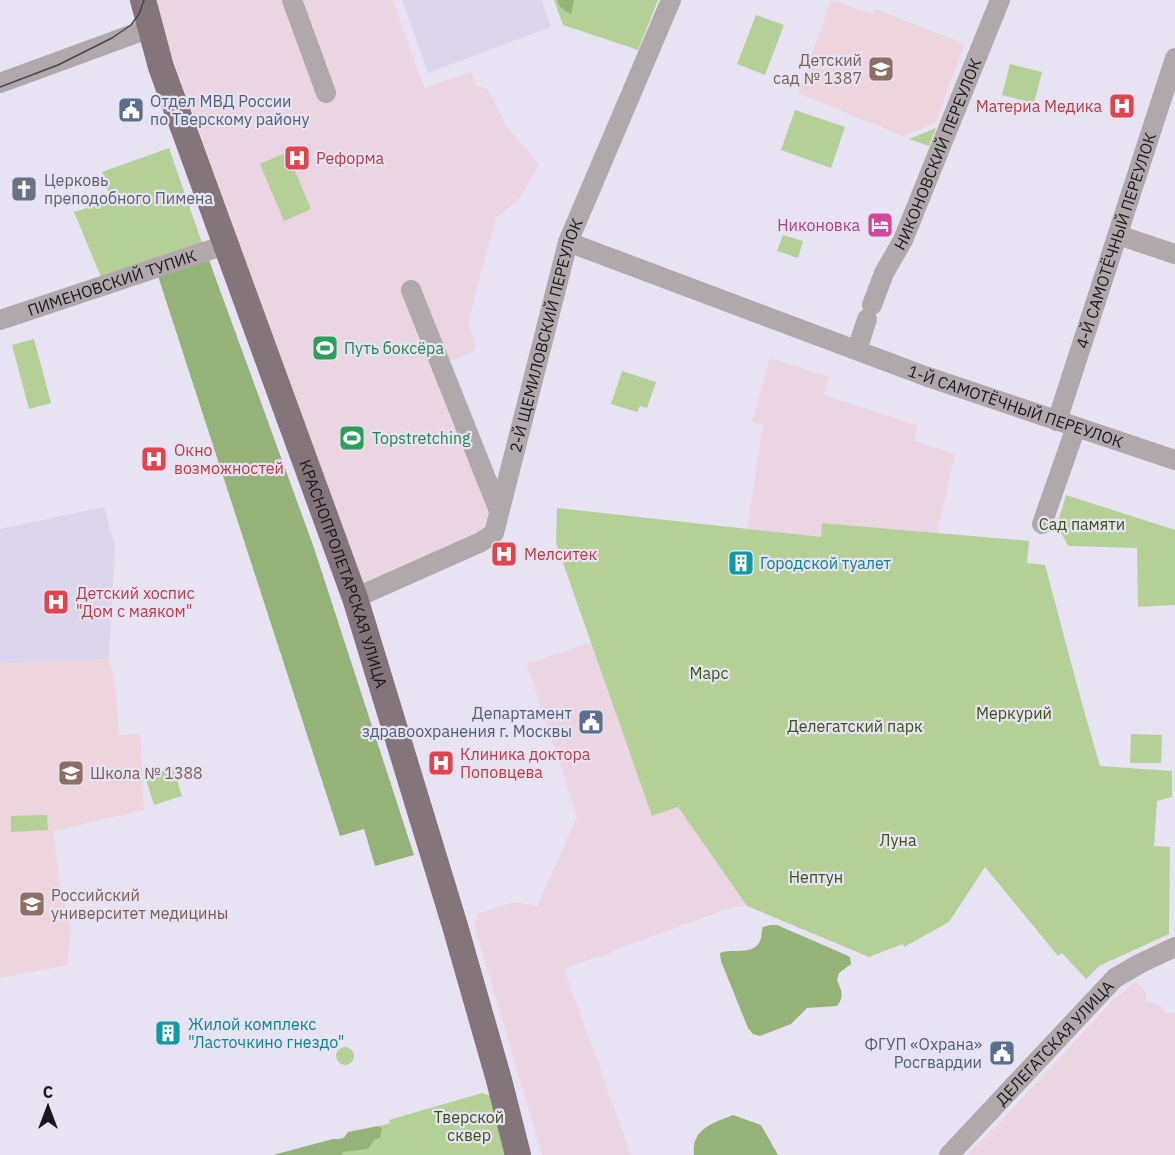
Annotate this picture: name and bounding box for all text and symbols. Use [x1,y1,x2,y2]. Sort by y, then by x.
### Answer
place label: Детский сад № 1387 [773,50,862,88]
school or university icon: Детский сад № 1387 [866,54,896,84]
street label: НИКОНОВСКИЙ ПЕРЕУЛОК [889,55,985,254]
place label: Отдел МВД России по Тверскому району [150,91,309,129]
hospital icon: Материа Медика [1107,91,1137,121]
public building icon: Отдел МВД России по Тверскому району [116,95,146,125]
place label: Материа Медика [976,96,1102,116]
street label: 4-Й САМОТЁЧНЫЙ ПЕРЕУЛОК [1071,130,1160,351]
hospital icon: Реформа [282,143,312,173]
place label: Реформа [316,148,385,168]
place label: Церковь преподобного Пимена [44,170,214,208]
church icon: Церковь преподобного Пимена [9,174,39,204]
hotel icon: Никоновка [865,210,895,240]
street label: 2-Й ЩЕМИЛОВСКИЙ ПЕРЕУЛОК [505,215,587,454]
place label: Никоновка [777,215,860,235]
street label: ПИМЕНОВСКИЙ ТУПИК [25,245,199,320]
sports icon: Путь боксёра [310,333,340,363]
place label: Путь боксёра [344,338,444,358]
street label: 1-Й САМОТЁЧНЫЙ ПЕРЕУЛОК [905,361,1126,452]
sports icon: Topstretching [337,423,367,453]
place label: Topstretching [372,428,471,448]
place label: Окно возможностей [174,440,284,478]
hospital icon: Окно возможностей [139,444,169,474]
street label: КРАСНОПРОЛЕТАРСКАЯ УЛИЦА [295,457,392,690]
park label: Сад памяти [1039,514,1125,534]
hospital icon: Мелситек [489,539,519,569]
place label: Мелситек [524,544,597,564]
building icon: Городской туалет [726,548,756,578]
place label: Городской туалет [760,553,892,573]
place label: Детский хоспис "Дом с маяком" [76,583,194,621]
hospital icon: Детский хоспис "Дом с маяком" [41,587,71,617]
park label: Марс [690,663,728,683]
place label: Департамент здравоохранения г. Москвы [362,703,572,741]
park label: Меркурий [976,703,1052,723]
public building icon: Департамент здравоохранения г. Москвы [576,707,606,737]
park label: Делегатский парк [787,716,923,736]
place label: Клиника доктора Поповцева [460,744,591,782]
hospital icon: Клиника доктора Поповцева [426,748,456,778]
school or university icon: Школа № 1388 [56,758,86,788]
place label: Школа № 1388 [90,763,203,783]
park label: Луна [880,830,917,850]
park label: Нептун [789,867,843,887]
place label: Российский университет медицины [51,885,228,923]
school or university icon: Российский университет медицины [17,889,47,919]
street label: ДЕЛЕГАТСКАЯ УЛИЦА [991,976,1118,1109]
place label: Жилой комплекс "Ласточкино гнездо" [188,1014,345,1052]
building icon: Жилой комплекс "Ласточкино гнездо" [153,1018,183,1048]
place label: ФГУП «Охрана» Росгвардии [864,1034,982,1072]
public building icon: ФГУП «Охрана» Росгвардии [987,1038,1017,1068]
north arrow [18,1077,78,1137]
text: С [43,1082,53,1102]
park label: Тверской сквер [434,1107,504,1145]

